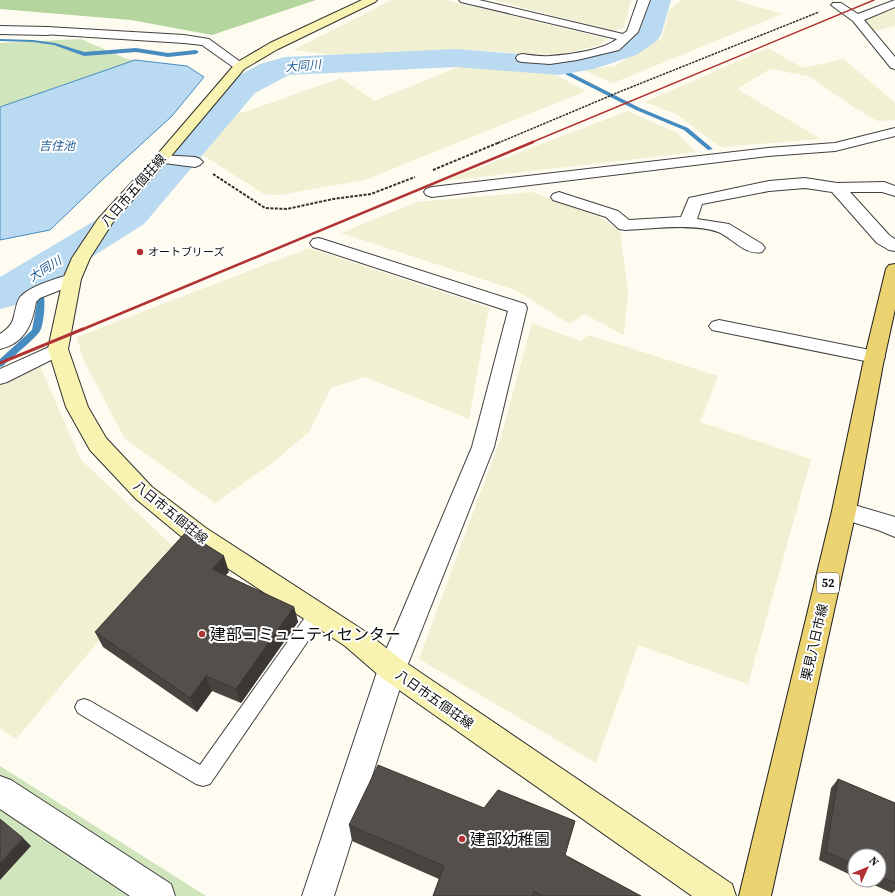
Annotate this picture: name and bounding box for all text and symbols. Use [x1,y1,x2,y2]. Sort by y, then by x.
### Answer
water label: 大同川 [284,56,324,76]
water label: 吉住池 [39,138,76,154]
street label: 八日市五個荘線 [97,150,170,230]
place label: オートブリーズ [148,245,224,260]
marker: オートブリーズ [135,247,145,257]
water label: 大同川 [25,252,66,285]
street label: 八日市五個荘線 [130,477,211,548]
road number: 52 [817,573,839,593]
street label: 栗見八日市線 [797,602,832,682]
place label: 建部コミュニティセンター [210,623,401,645]
marker: 建部コミュニティセンター [197,629,207,639]
street label: 八日市五個荘線 [393,666,477,732]
place label: 建部幼稚園 [470,828,550,850]
marker: 建部幼稚園 [457,834,467,844]
north arrow [847,848,887,888]
text: N [866,853,882,869]

